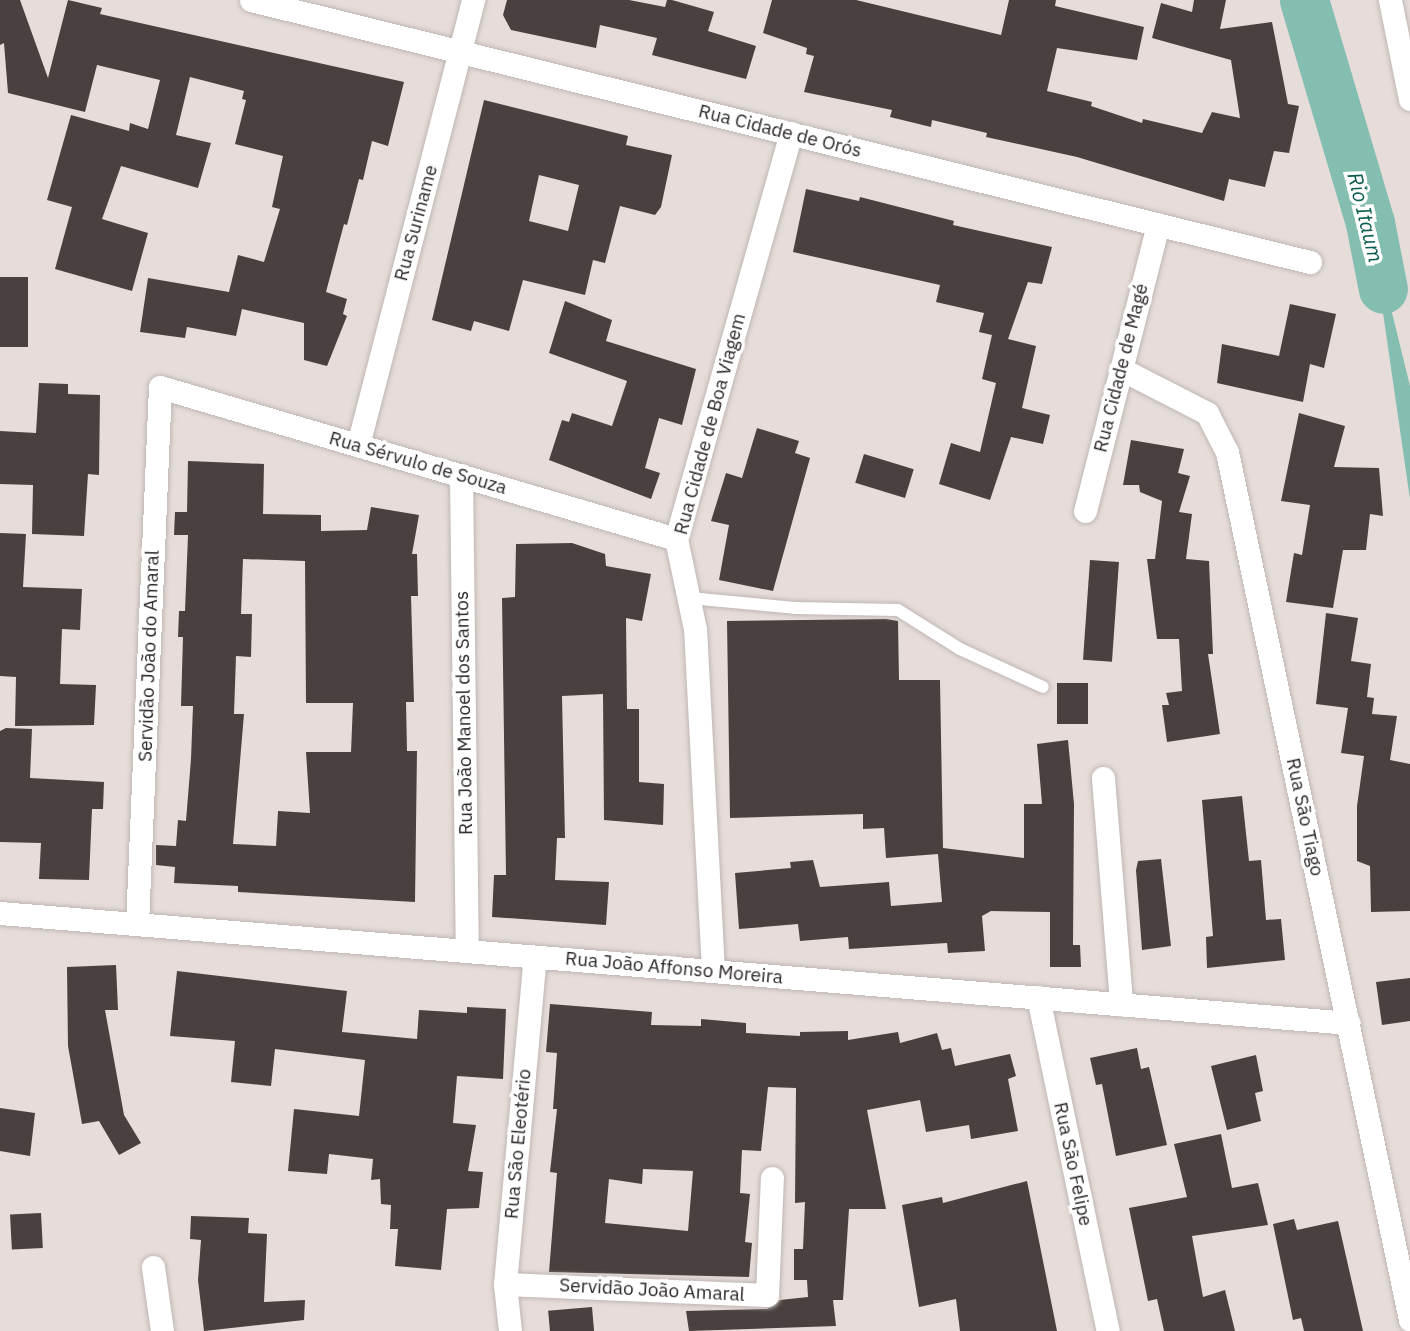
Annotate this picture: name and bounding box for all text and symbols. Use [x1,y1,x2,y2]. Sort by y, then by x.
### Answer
street label: Rua Cidade de Orós [696,100,864,162]
street label: Rua Suriname [390,163,442,283]
water label: Rio Itaum [1343,169,1389,265]
street label: Rua Cidade de Magé [1089,281,1153,455]
street label: Rua Cidade de Boa Viagem [669,311,751,537]
street label: Rua Sérvulo de Souza [326,427,510,499]
street label: Servidão João do Amaral [134,550,164,762]
street label: Rua João Manoel dos Santos [450,591,478,835]
street label: Rua São Tiago [1281,756,1329,878]
street label: Rua João Affonso Moreira [564,947,784,989]
street label: Rua São Eleotério [500,1068,536,1220]
street label: Rua São Felipe [1049,1100,1097,1228]
street label: Servidão João Amaral [559,1274,745,1306]

